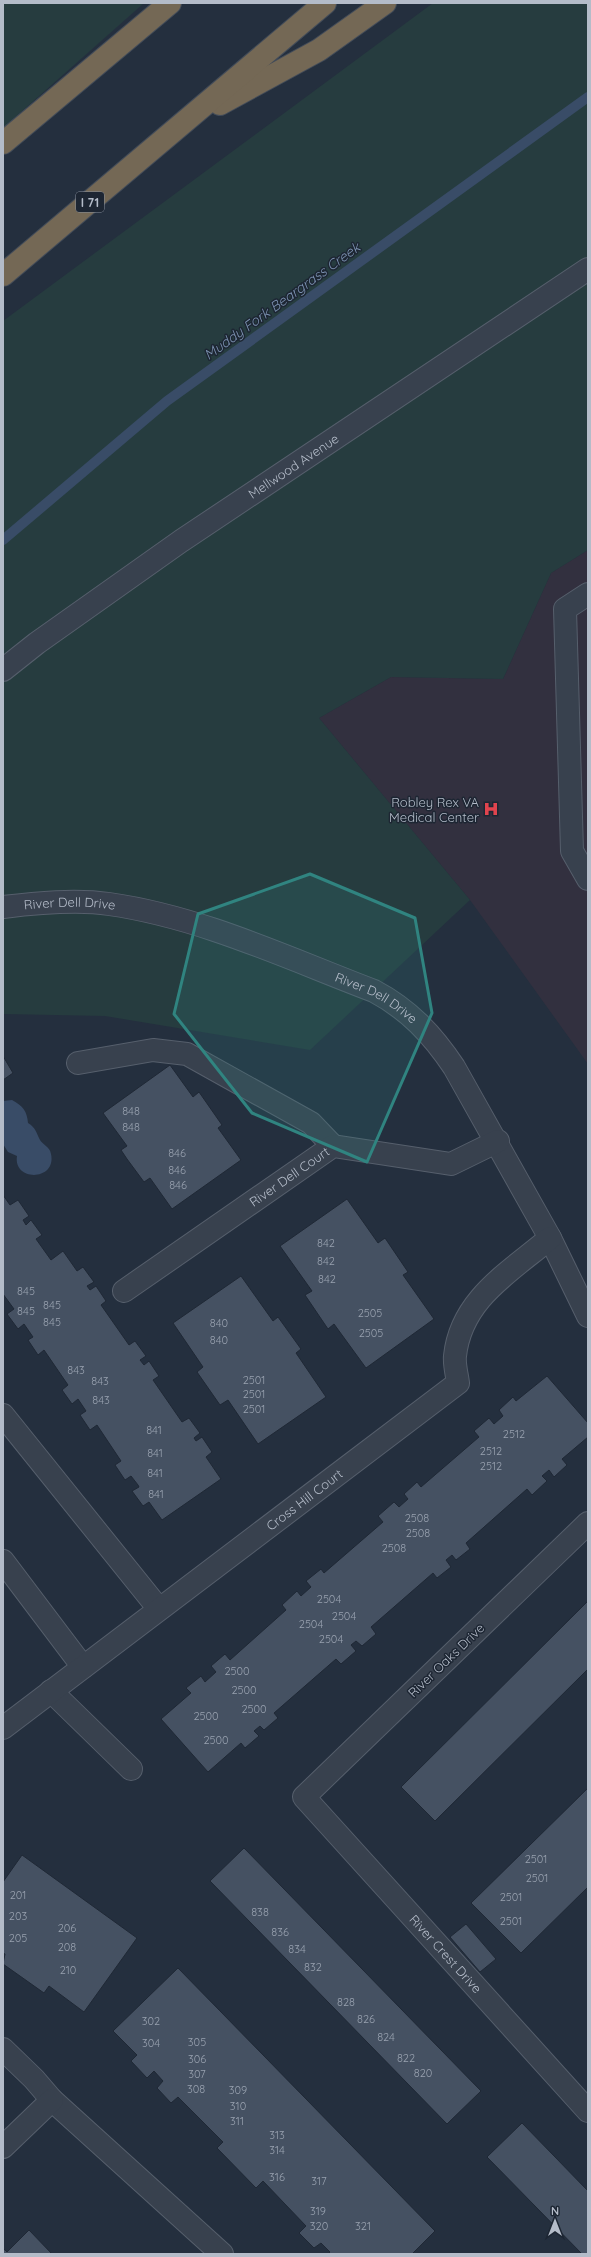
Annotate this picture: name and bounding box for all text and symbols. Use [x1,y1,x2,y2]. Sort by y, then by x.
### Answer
road number: I 71 [76,192,104,212]
water label: Muddy Fork Beargrass Creek [200,237,365,364]
street label: Mellwood Avenue [245,430,342,502]
place label: Robley Rex VA Medical Center [389,794,480,825]
hospital icon: Robley Rex VA Medical Center [482,800,500,818]
street label: River Dell Drive [23,894,117,913]
street label: River Dell Drive [333,969,421,1026]
house number: 848 [122,1104,140,1118]
house number: 848 [122,1120,140,1134]
street label: River Dell Court [246,1143,332,1210]
house number: 846 [168,1146,186,1160]
house number: 846 [168,1163,186,1177]
house number: 846 [169,1178,187,1192]
house number: 842 [317,1236,335,1250]
house number: 842 [317,1254,335,1268]
house number: 842 [318,1272,336,1286]
house number: 845 [17,1284,35,1298]
house number: 845 [43,1298,61,1312]
house number: 845 [17,1304,35,1318]
house number: 2505 [358,1306,382,1320]
house number: 845 [43,1315,61,1329]
house number: 840 [210,1316,228,1330]
house number: 2505 [359,1326,383,1340]
house number: 840 [210,1333,228,1347]
house number: 843 [67,1363,85,1377]
house number: 2501 [243,1373,265,1387]
house number: 843 [91,1374,109,1388]
house number: 2501 [243,1387,265,1401]
house number: 843 [92,1393,110,1407]
house number: 2501 [243,1402,265,1416]
house number: 841 [146,1423,162,1437]
house number: 2512 [503,1427,525,1441]
house number: 2512 [480,1444,502,1458]
house number: 841 [147,1446,163,1460]
house number: 2512 [480,1459,502,1473]
house number: 841 [147,1466,163,1480]
street label: Cross Hill Court [263,1466,346,1534]
house number: 841 [148,1487,164,1501]
house number: 2508 [405,1511,429,1525]
house number: 2508 [406,1526,430,1540]
house number: 2508 [382,1541,406,1555]
house number: 2504 [317,1592,341,1606]
house number: 2504 [332,1609,356,1623]
house number: 2504 [299,1617,323,1631]
street label: River Oaks Drive [405,1620,487,1700]
house number: 2504 [319,1632,343,1646]
house number: 2500 [224,1664,250,1678]
house number: 2500 [231,1683,257,1697]
house number: 2500 [241,1702,267,1716]
house number: 2500 [193,1709,219,1723]
house number: 2500 [203,1733,229,1747]
house number: 2501 [525,1852,547,1866]
house number: 2501 [526,1871,548,1885]
house number: 201 [10,1888,26,1902]
house number: 2501 [500,1890,522,1904]
house number: 838 [251,1905,269,1919]
house number: 203 [9,1909,27,1923]
street label: River Crest Drive [406,1911,485,1996]
house number: 2501 [500,1914,522,1928]
house number: 206 [58,1921,76,1935]
house number: 836 [271,1925,289,1939]
house number: 205 [9,1931,27,1945]
house number: 208 [58,1940,76,1954]
house number: 834 [288,1942,306,1956]
house number: 832 [304,1960,322,1974]
house number: 210 [60,1963,76,1977]
house number: 828 [337,1995,355,2009]
house number: 826 [357,2012,375,2026]
house number: 302 [142,2014,160,2028]
house number: 824 [377,2030,395,2044]
house number: 305 [188,2035,206,2049]
house number: 304 [142,2036,160,2050]
house number: 822 [397,2051,415,2065]
house number: 306 [188,2052,206,2066]
house number: 820 [414,2066,432,2080]
house number: 307 [188,2067,206,2081]
house number: 308 [187,2082,205,2096]
house number: 309 [229,2083,247,2097]
house number: 310 [230,2099,246,2113]
house number: 311 [230,2114,244,2128]
house number: 313 [269,2128,285,2142]
house number: 314 [269,2143,285,2157]
house number: 316 [269,2170,285,2184]
house number: 317 [311,2174,327,2188]
north arrow [535,2201,575,2241]
house number: 319 [310,2204,326,2218]
text: N [551,2204,559,2218]
house number: 320 [310,2219,328,2233]
house number: 321 [355,2219,371,2233]

